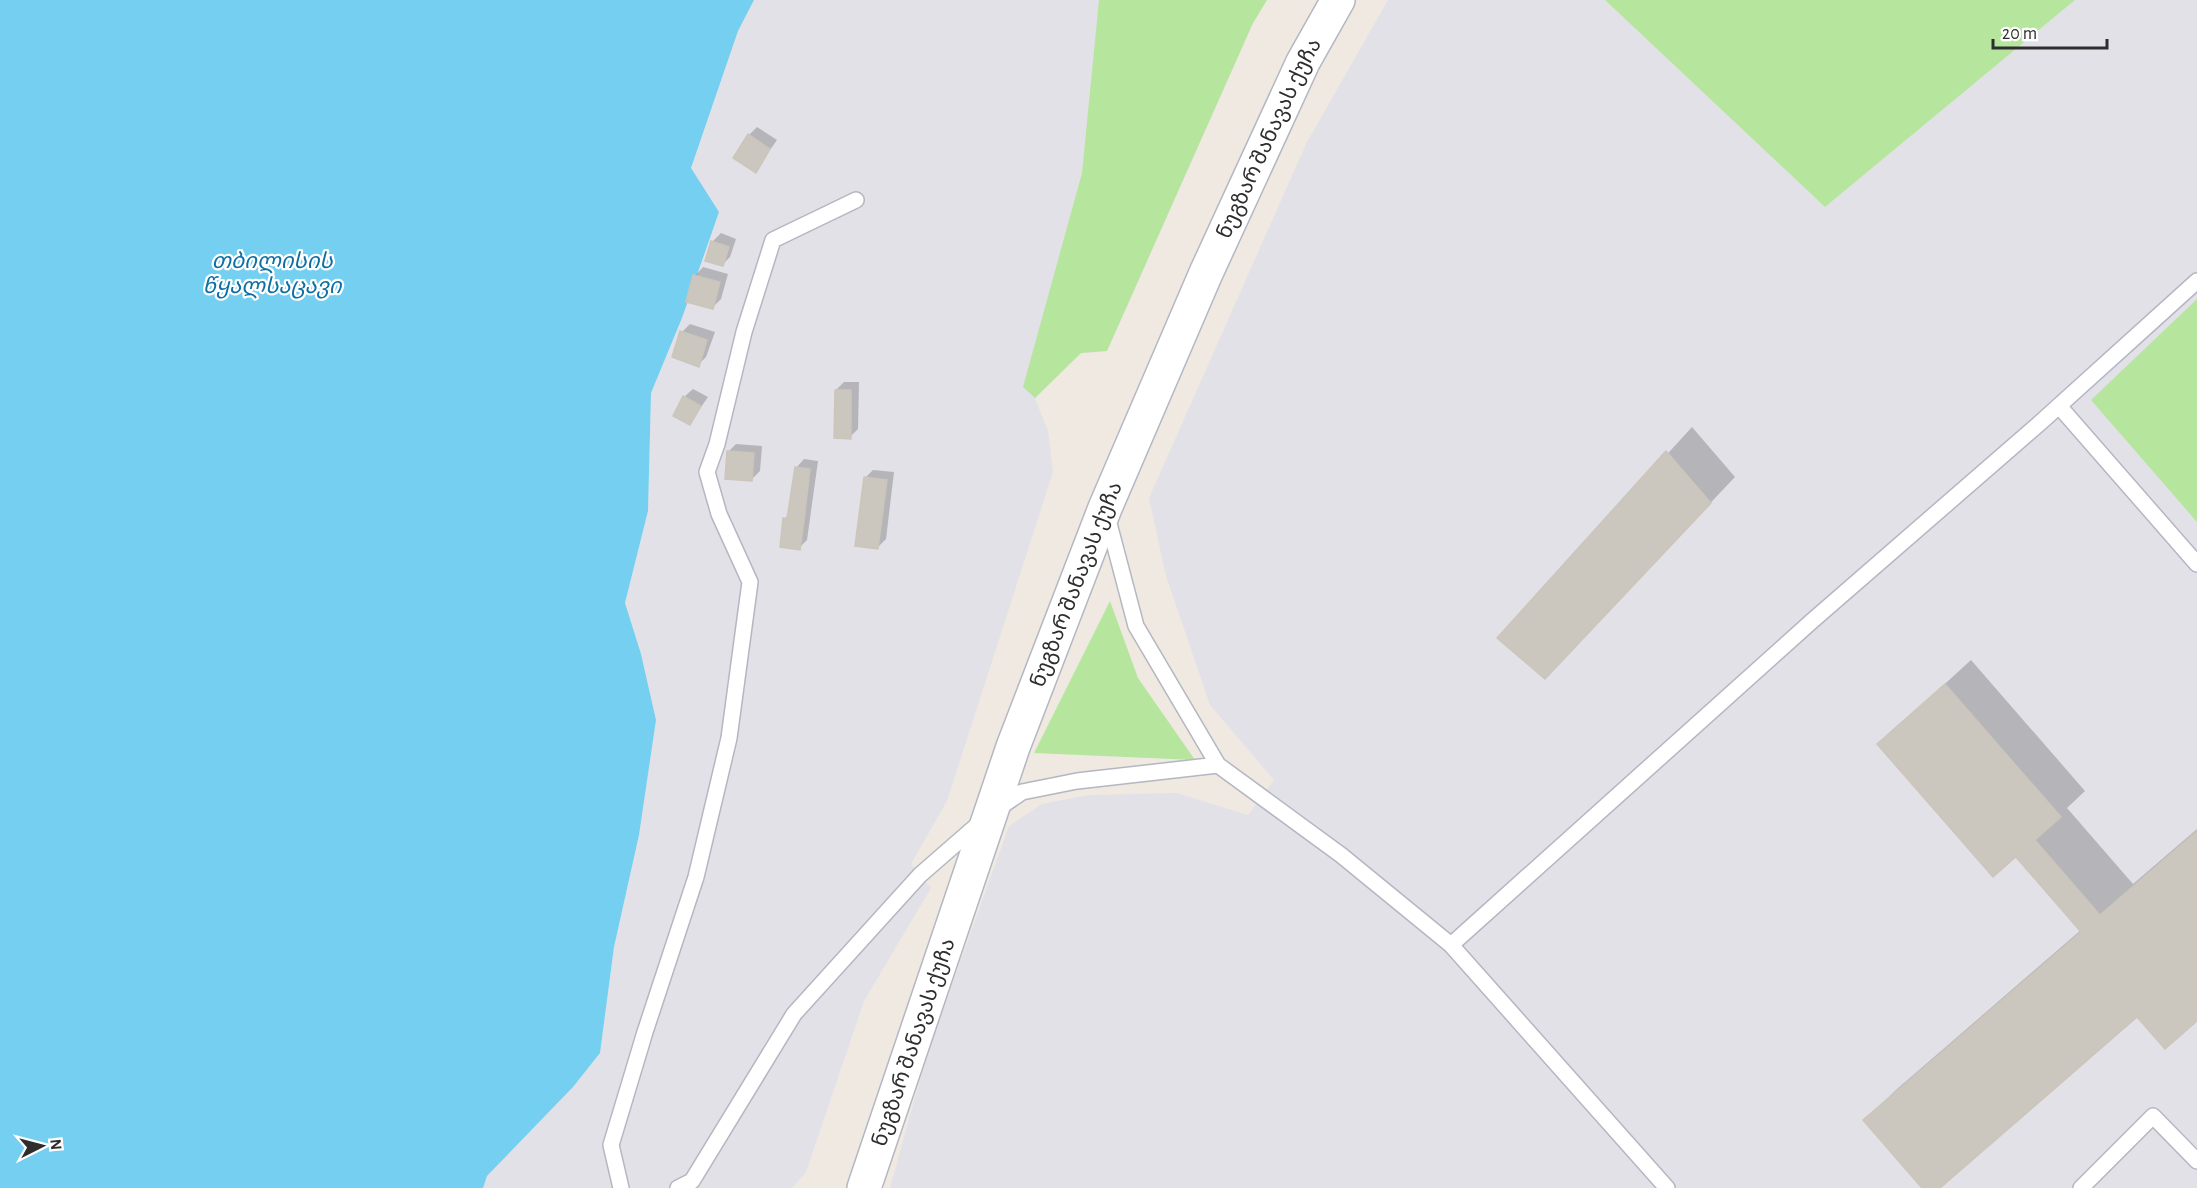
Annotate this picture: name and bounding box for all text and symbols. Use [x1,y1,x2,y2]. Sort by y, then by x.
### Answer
scale bar [1993,12,2107,50]
text: 20 m [2002,25,2037,43]
street label: ნუგზარ შანავას ქუჩა [1213,35,1325,242]
water label: თბილისის წყალსაცავი [203,250,343,299]
street label: ნუგზარ შანავას ქუჩა [1027,479,1126,690]
street label: ნუგზარ შანავას ქუჩა [869,936,959,1149]
north arrow [12,1116,72,1176]
text: N [47,1138,64,1151]

